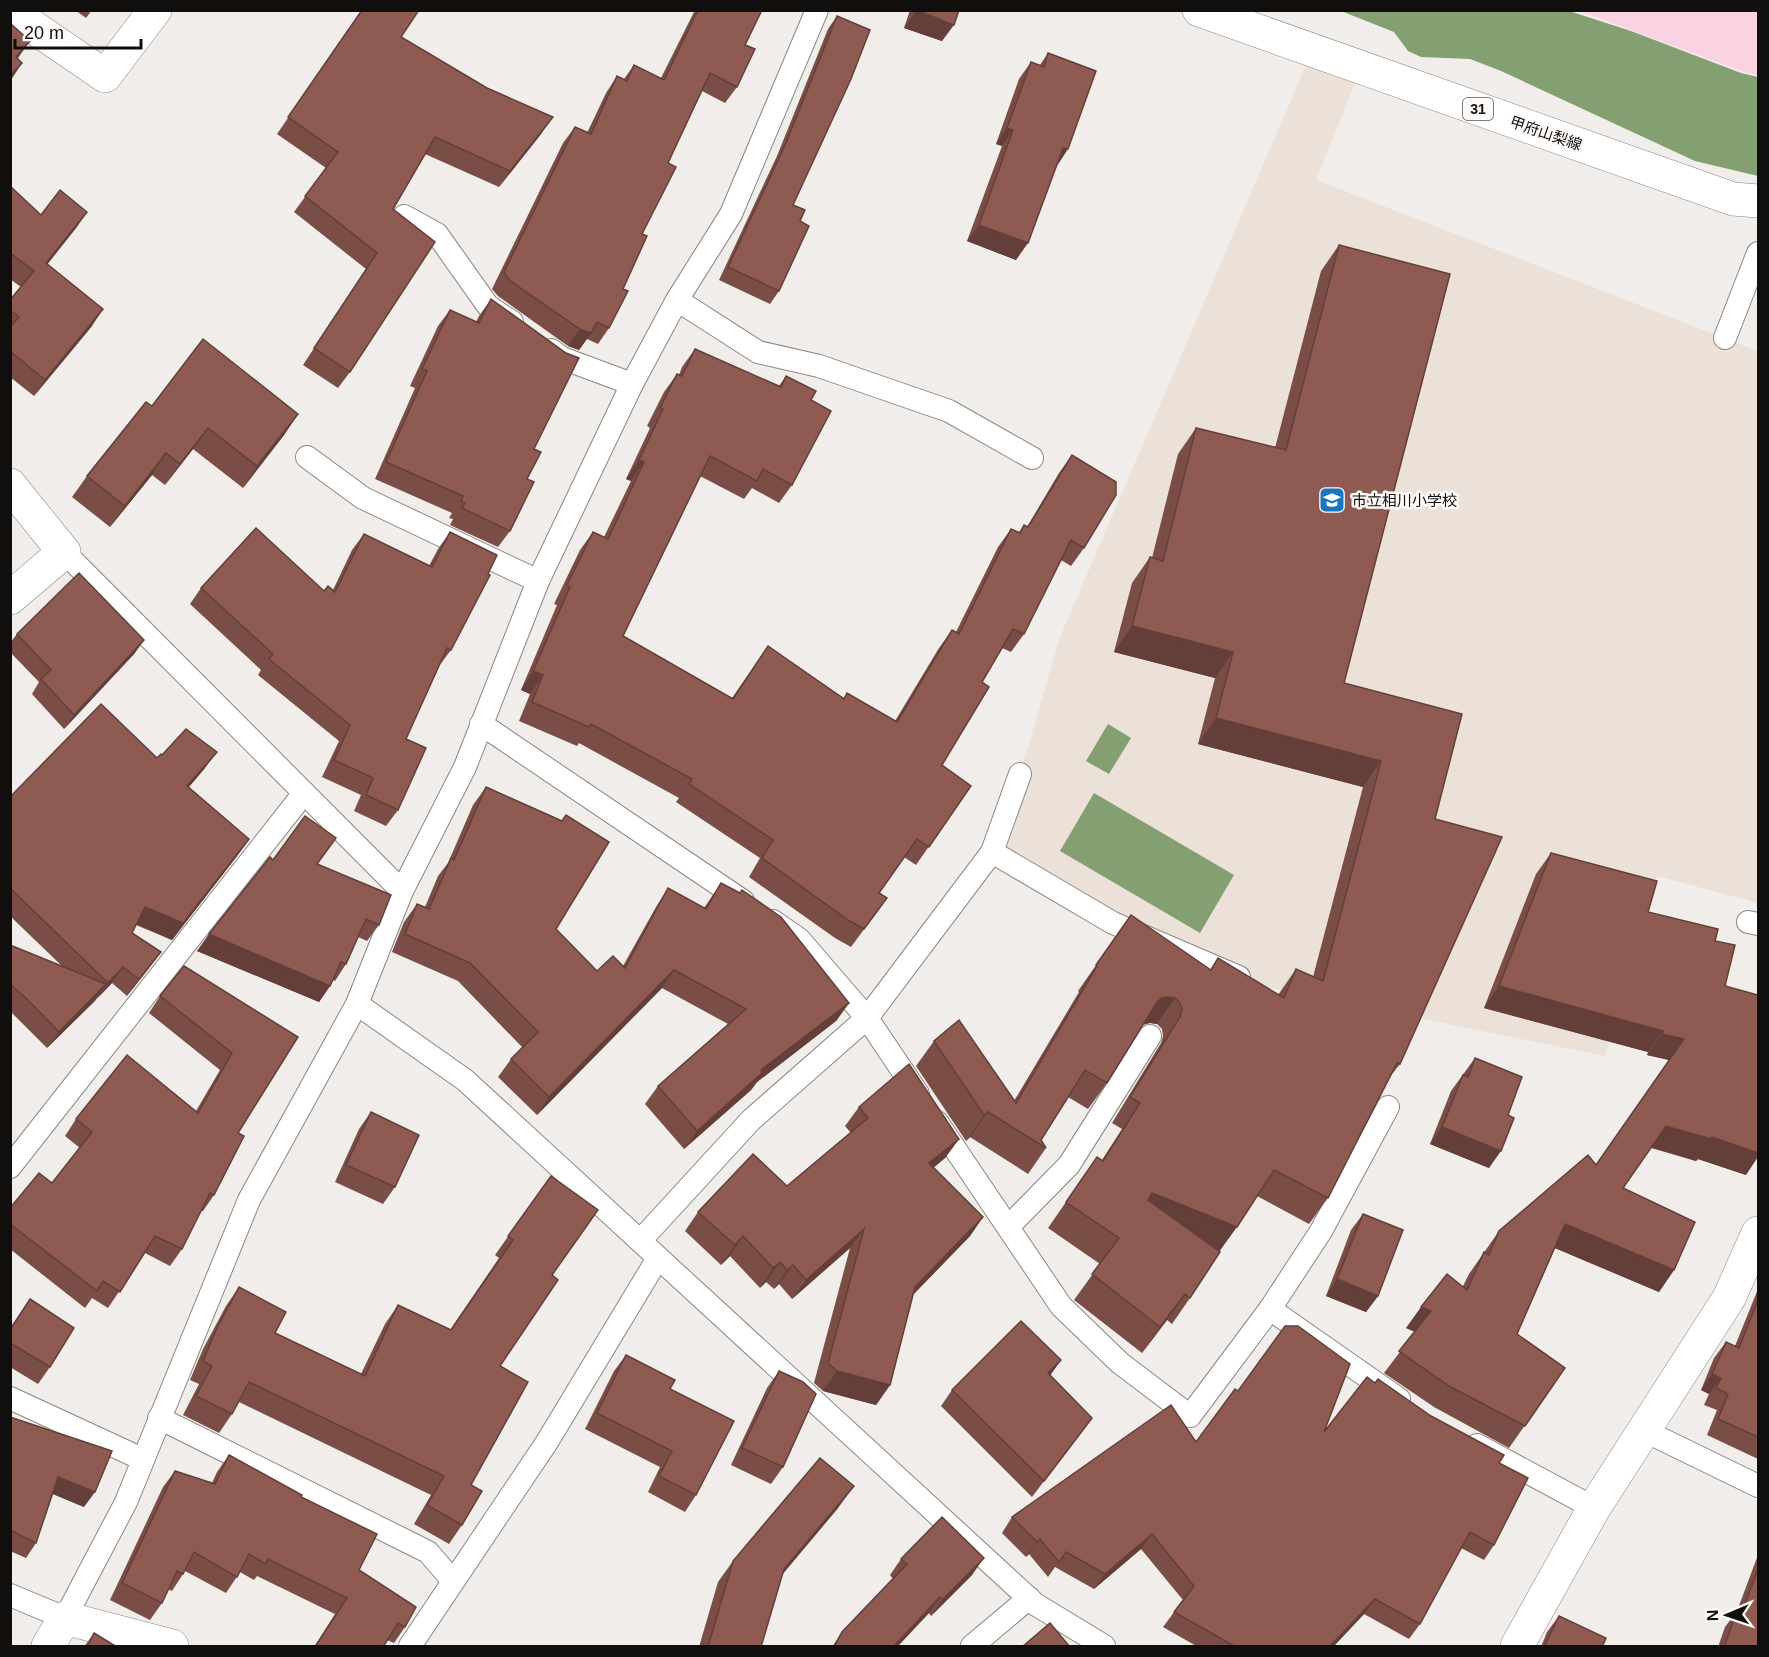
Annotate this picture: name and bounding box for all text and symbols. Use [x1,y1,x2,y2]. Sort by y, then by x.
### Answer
scale bar [15,12,141,50]
text: 20 m [24,23,64,43]
road number: 31 [1463,98,1493,120]
street label: 甲府山梨線 [1508,113,1584,153]
school or university icon: 市立相川小学校 [1317,485,1347,515]
place label: 市立相川小学校 [1352,492,1457,509]
north arrow [1697,1585,1757,1645]
text: N [1704,1609,1721,1622]

